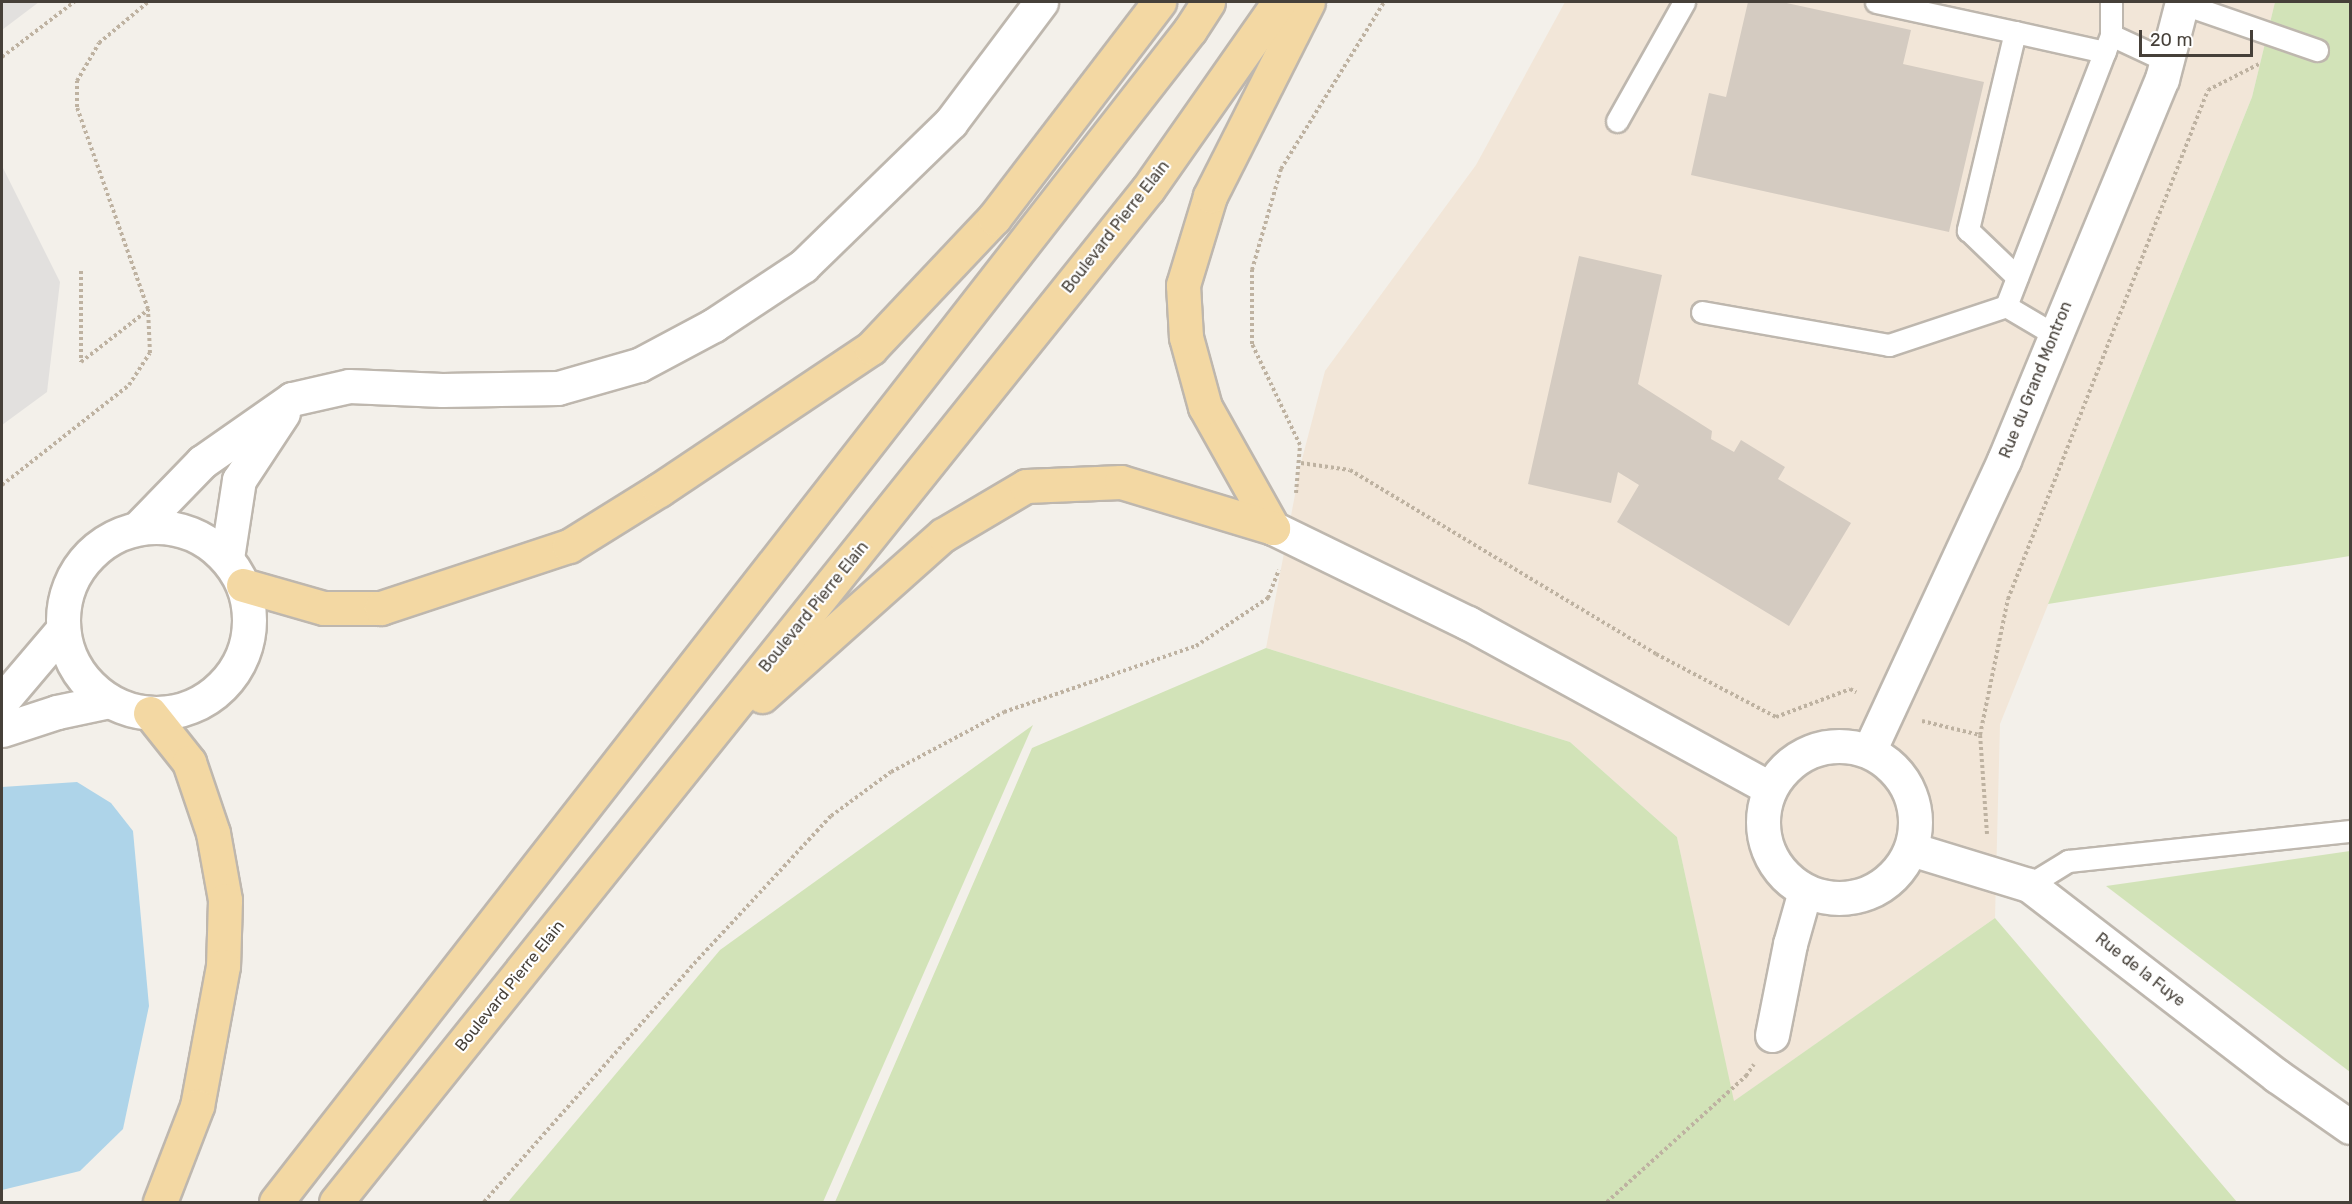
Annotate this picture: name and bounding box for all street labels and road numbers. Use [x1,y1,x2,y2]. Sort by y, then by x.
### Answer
street label: Boulevard Pierre Elain [1058,157,1174,297]
street label: Rue du Grand Montron [1996,299,2076,461]
street label: Boulevard Pierre Elain [755,538,873,676]
street label: Boulevard Pierre Elain [451,917,569,1055]
street label: Rue de la Fuye [2091,929,2189,1011]

